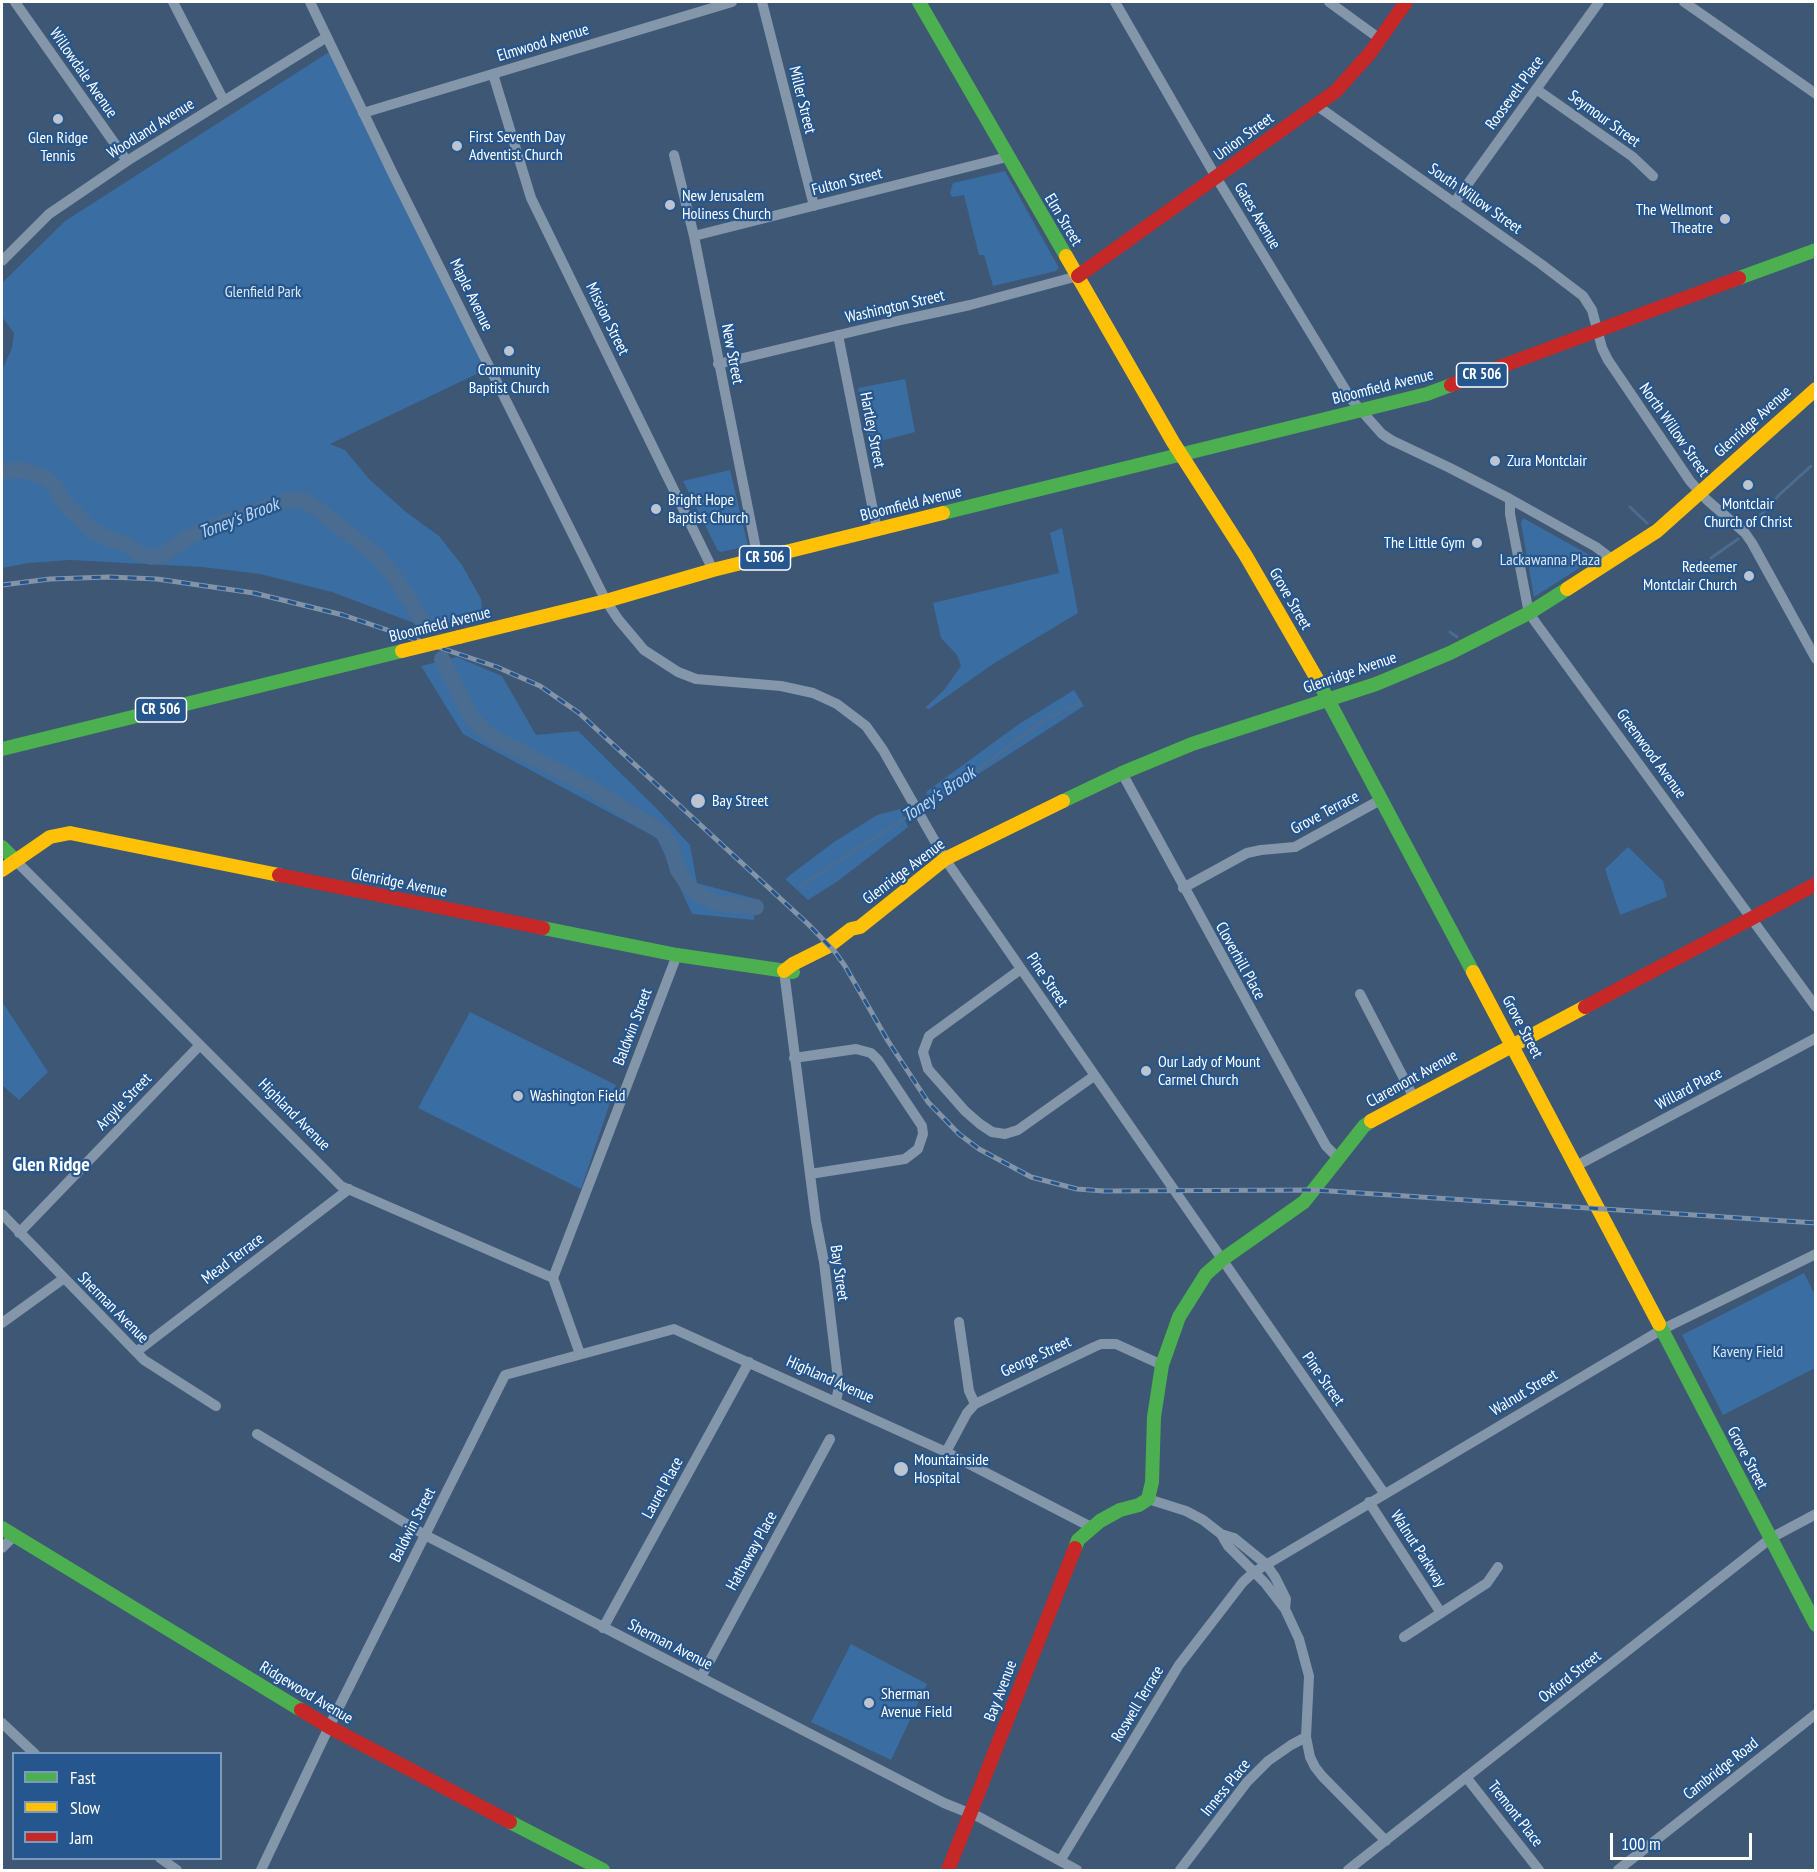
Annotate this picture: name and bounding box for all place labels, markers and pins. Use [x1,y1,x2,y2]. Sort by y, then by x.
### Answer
marker: Glen Ridge Tennis [51,112,65,126]
place label: First Seventh Day Adventist Church [469,127,565,165]
place label: Glen Ridge Tennis [28,128,88,166]
marker: First Seventh Day Adventist Church [450,139,464,153]
place label: New Jerusalem Holiness Church [682,186,771,224]
marker: New Jerusalem Holiness Church [663,198,677,212]
place label: The Wellmont Theatre [1636,200,1713,238]
marker: The Wellmont Theatre [1718,212,1732,226]
marker: Community Baptist Church [502,344,516,358]
place label: Community Baptist Church [469,360,549,398]
place label: Zura Montclair [1507,451,1587,471]
marker: Zura Montclair [1488,454,1502,468]
marker: Montclair Church of Christ [1741,478,1755,492]
place label: Bright Hope Baptist Church [668,490,748,528]
place label: Montclair Church of Christ [1704,494,1792,532]
marker: Bright Hope Baptist Church [649,502,663,516]
place label: The Little Gym [1384,533,1465,553]
marker: The Little Gym [1470,536,1484,550]
place label: Redeemer Montclair Church [1643,557,1737,595]
marker: Redeemer Montclair Church [1742,569,1756,583]
place label: Bay Street [712,791,768,811]
marker: Bay Street [689,792,707,810]
place label: Our Lady of Mount Carmel Church [1158,1052,1260,1090]
marker: Our Lady of Mount Carmel Church [1139,1064,1153,1078]
place label: Washington Field [530,1086,625,1106]
marker: Washington Field [511,1089,525,1103]
place label: Mountainside Hospital [914,1450,989,1488]
marker: Mountainside Hospital [892,1460,910,1478]
place label: Sherman Avenue Field [881,1684,952,1722]
marker: Sherman Avenue Field [862,1696,876,1710]

